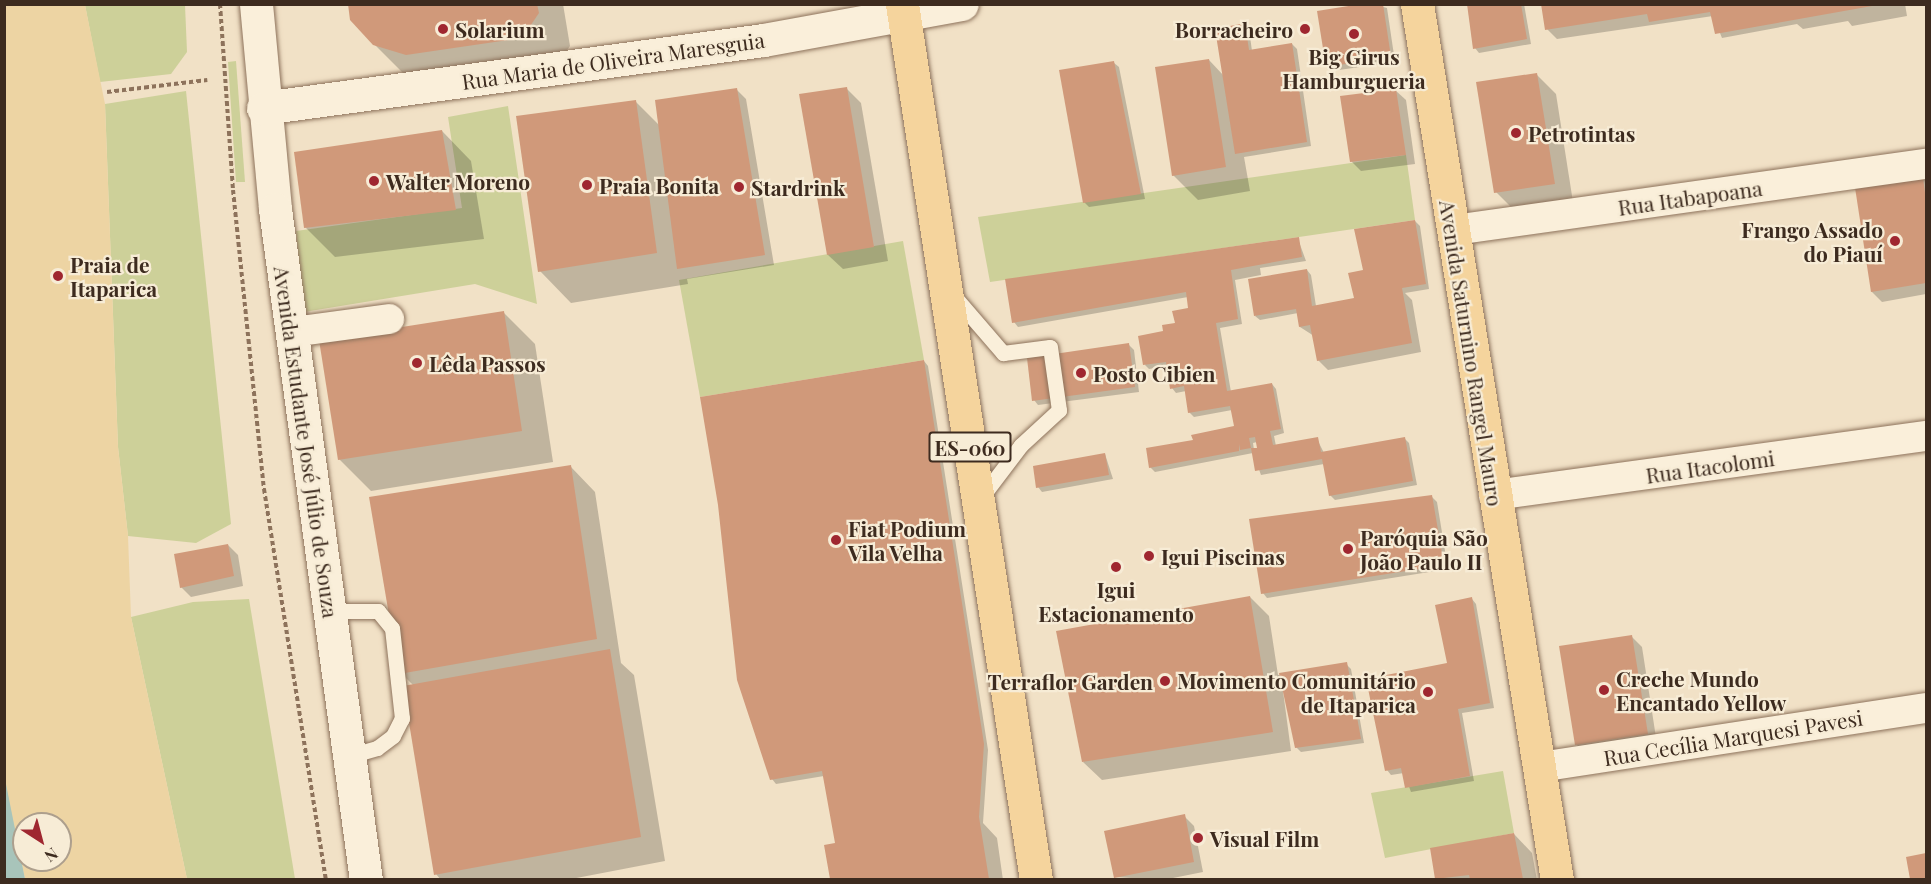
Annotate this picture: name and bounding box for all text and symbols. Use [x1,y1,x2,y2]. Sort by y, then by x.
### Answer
place label: Solarium [455,16,544,42]
place label: Borracheiro [1175,16,1293,42]
marker: Solarium [436,22,450,36]
marker: Borracheiro [1298,22,1312,36]
street label: Rua Maria de Oliveira Maresguia [460,26,766,94]
marker: Big Girus Hamburgueria [1347,27,1361,41]
place label: Big Girus Hamburgueria [1282,43,1426,93]
place label: Petrotintas [1528,120,1635,146]
marker: Petrotintas [1509,126,1523,140]
place label: Walter Moreno [386,168,530,194]
place label: Praia Bonita [599,172,719,198]
marker: Walter Moreno [367,174,381,188]
place label: Stardrink [751,174,845,200]
street label: Rua Itabapoana [1616,174,1764,220]
marker: Praia Bonita [580,178,594,192]
marker: Stardrink [732,180,746,194]
street label: Avenida Saturnino Rangel Mauro [1435,198,1509,508]
place label: Frango Assado do Piauí [1740,216,1883,266]
marker: Frango Assado do Piauí [1888,234,1902,248]
place label: Praia de Itaparica [70,251,157,301]
street label: Avenida Estudante José Júlio de Souza [270,264,344,620]
marker: Praia de Itaparica [51,269,65,283]
place label: Lêda Passos [429,350,546,376]
marker: Lêda Passos [410,356,424,370]
place label: Posto Cibien [1093,360,1215,386]
marker: Posto Cibien [1074,366,1088,380]
road number: ES-060 [928,430,1012,464]
street label: Rua Itacolomi [1644,444,1776,488]
place label: Fiat Podium Vila Velha [848,515,966,565]
place label: Paróquia São João Paulo II [1360,524,1488,574]
marker: Fiat Podium Vila Velha [829,533,843,547]
marker: Paróquia São João Paulo II [1341,542,1355,556]
place label: Igui Piscinas [1161,543,1285,569]
marker: Igui Piscinas [1142,549,1156,563]
marker: Igui Estacionamento [1109,560,1123,574]
place label: Igui Estacionamento [1038,576,1194,626]
place label: Creche Mundo Encantado Yellow [1616,665,1787,715]
place label: Movimento Comunitário de Itaparica [1177,667,1416,717]
place label: Terraflor Garden [987,668,1153,694]
marker: Terraflor Garden [1158,674,1172,688]
marker: Creche Mundo Encantado Yellow [1597,683,1611,697]
marker: Movimento Comunitário de Itaparica [1421,685,1435,699]
street label: Rua Cecília Marquesi Pavesi [1601,704,1865,770]
north arrow [12,812,72,872]
place label: Visual Film [1210,825,1319,851]
marker: Visual Film [1191,831,1205,845]
text: N [41,843,63,867]

